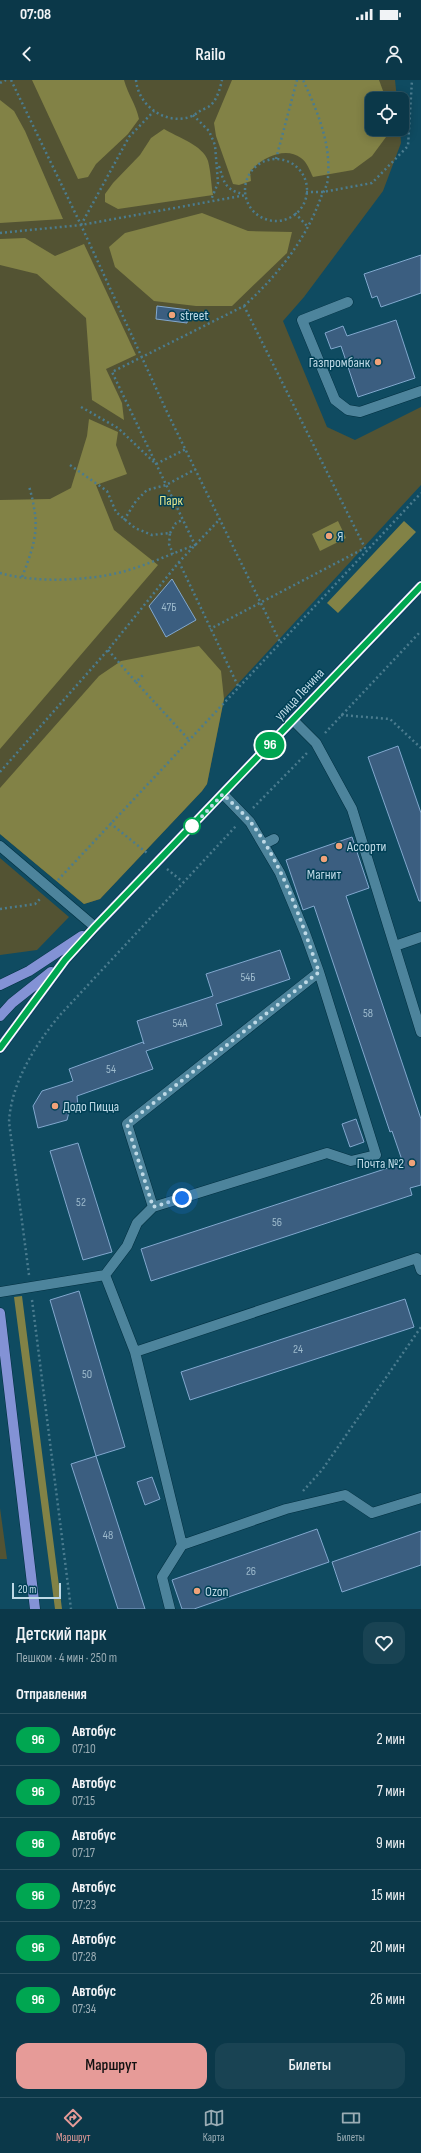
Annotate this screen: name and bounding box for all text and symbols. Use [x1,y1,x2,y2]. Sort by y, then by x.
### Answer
text: 07:08 [20,5,51,24]
icon: back [16,43,38,65]
icon: person [383,43,405,65]
text: Railo [195,44,226,65]
map controls [365,92,409,136]
button: locate [365,92,409,136]
place label: street [180,307,209,324]
marker: street [167,310,177,320]
place label: Газпромбанк [309,354,371,371]
marker: Газпромбанк [373,357,383,367]
park label: Парк [159,492,183,509]
place label: Я [337,528,343,545]
marker: Я [324,531,334,541]
house number: 47Б [161,600,177,615]
street label: улица Ленина [271,665,328,724]
line badge: 96 [252,732,288,758]
text: 96 [263,736,277,753]
unlabelled marker [183,817,201,835]
place label: Ассорти [346,838,387,855]
marker: Ассорти [334,841,344,851]
marker: Магнит [319,854,329,864]
place label: Магнит [307,866,341,883]
house number: 54Б [240,970,256,985]
house number: 58 [363,1006,373,1021]
house number: 54А [172,1016,188,1031]
house number: 54 [106,1062,116,1077]
place label: Додо Пицца [63,1098,119,1115]
marker: Додо Пицца [50,1101,60,1111]
place label: Почта №2 [357,1155,404,1172]
marker: Почта №2 [407,1158,417,1168]
your location [172,1188,192,1208]
house number: 52 [76,1195,86,1210]
house number: 56 [272,1215,282,1230]
house number: 24 [293,1342,303,1357]
house number: 50 [82,1367,92,1382]
house number: 48 [103,1528,113,1543]
house number: 26 [246,1564,256,1579]
scale bar [12,1581,61,1600]
text: 20 m [18,1583,36,1596]
place label: Ozon [205,1583,229,1600]
marker: Ozon [192,1586,202,1596]
button: heart [363,1622,405,1664]
text: Детский парк [16,1623,106,1646]
text: Пешком · 4 мин · 250 m [16,1650,117,1666]
text: Отправления [16,1685,87,1704]
text: Автобус [72,1722,116,1741]
text: 2 мин [377,1730,405,1749]
text: 96 [31,1731,45,1748]
text: 07:10 [72,1741,96,1757]
text: Автобус [72,1774,116,1793]
text: 7 мин [377,1782,405,1801]
text: 96 [31,1783,45,1800]
text: 07:15 [72,1793,95,1809]
text: Автобус [72,1826,116,1845]
text: 9 мин [376,1834,405,1853]
text: 96 [31,1835,45,1852]
text: 07:17 [72,1845,95,1861]
text: Автобус [72,1878,116,1897]
text: 15 мин [371,1886,405,1905]
text: 96 [31,1887,45,1904]
text: 07:23 [72,1897,96,1913]
text: Автобус [72,1930,116,1949]
text: 20 мин [370,1938,405,1957]
text: 96 [31,1939,45,1956]
text: 07:28 [72,1949,96,1965]
text: Автобус [72,1982,116,2001]
text: 26 мин [370,1990,405,2009]
text: 96 [31,1991,45,2008]
text: 07:34 [72,2001,96,2017]
button: Маршрут [16,2043,207,2089]
button: Билеты [215,2043,405,2089]
tab: Маршрут [56,2107,91,2144]
tab: Карта [203,2107,225,2144]
tab: Билеты [337,2107,365,2144]

